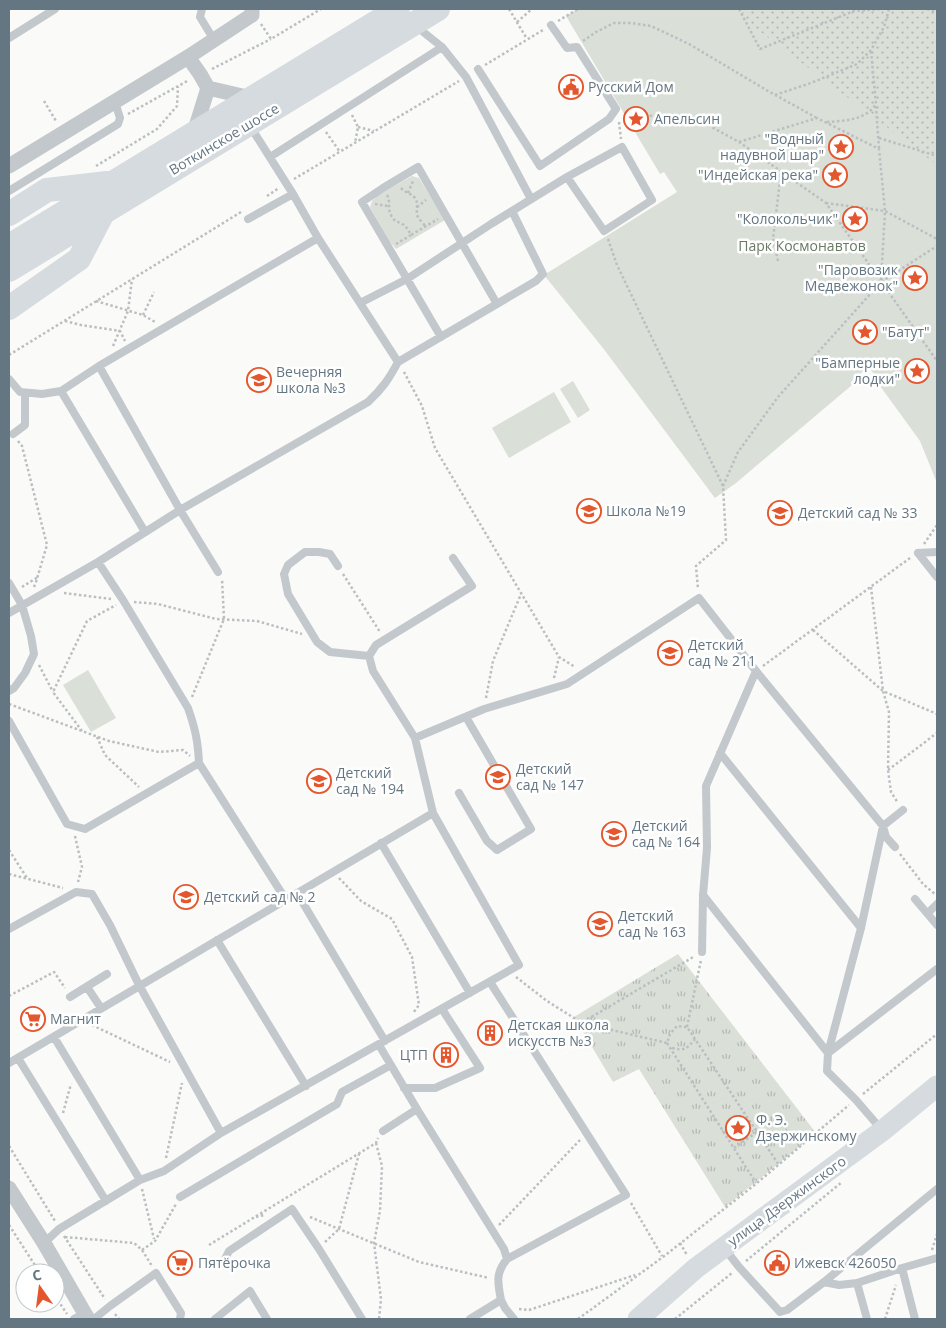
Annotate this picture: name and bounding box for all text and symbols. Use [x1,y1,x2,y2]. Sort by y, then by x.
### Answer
public building icon: Русский Дом [558,74,584,100]
place label: Русский Дом [588,77,674,96]
street label: Воткинское шоссе [165,98,282,179]
place icon: Апельсин [623,106,649,132]
place label: Апельсин [654,109,720,128]
place label: "Водный надувной шар" [720,129,824,164]
place icon: "Водный надувной шар" [828,134,854,160]
place icon: "Индейская река" [822,162,848,188]
place label: "Индейская река" [698,165,818,184]
place icon: "Колокольчик" [842,206,868,232]
place label: "Колокольчик" [737,209,838,228]
park label: Парк Космонавтов [738,236,866,255]
place label: "Паровозик Медвежонок" [805,260,899,295]
place icon: "Паровозик Медвежонок" [902,265,928,291]
place icon: "Батут" [852,319,878,345]
place label: "Батут" [882,322,930,341]
place label: "Бамперные лодки" [815,353,900,388]
place icon: "Бамперные лодки" [904,358,930,384]
place label: Вечерняя школа №3 [276,362,346,397]
school or university icon: Вечерняя школа №3 [246,367,272,393]
school or university icon: Школа №19 [576,498,602,524]
school or university icon: Детский сад № 33 [767,500,793,526]
place label: Школа №19 [606,501,686,520]
place label: Детский сад № 33 [798,503,917,522]
place label: Детский сад № 211 [688,635,756,670]
school or university icon: Детский сад № 211 [657,640,683,666]
place label: Детский сад № 147 [516,759,584,794]
place label: Детский сад № 194 [336,763,404,798]
school or university icon: Детский сад № 147 [485,764,511,790]
school or university icon: Детский сад № 194 [306,768,332,794]
place label: Детский сад № 164 [632,816,700,851]
school or university icon: Детский сад № 164 [601,821,627,847]
school or university icon: Детский сад № 2 [173,884,199,910]
place label: Детский сад № 2 [204,887,315,906]
place label: Детский сад № 163 [618,906,686,941]
school or university icon: Детский сад № 163 [587,911,613,937]
supermarket icon: Магнит [20,1006,46,1032]
place label: Магнит [50,1009,101,1028]
place label: Детская школа искусств №3 [508,1015,609,1050]
building icon: Детская школа искусств №3 [477,1020,503,1046]
building icon: ЦТП [433,1042,459,1068]
place label: ЦТП [400,1045,428,1064]
place label: Ф. Э. Дзержинскому [756,1110,857,1145]
place icon: Ф. Э. Дзержинскому [725,1115,751,1141]
street label: улица Дзержинского [724,1151,850,1250]
supermarket icon: Пятёрочка [167,1250,193,1276]
public building icon: Ижевск 426050 [764,1250,790,1276]
place label: Пятёрочка [198,1253,271,1272]
place label: Ижевск 426050 [794,1253,896,1272]
north arrow [15,1263,65,1313]
text: С [30,1265,43,1285]

